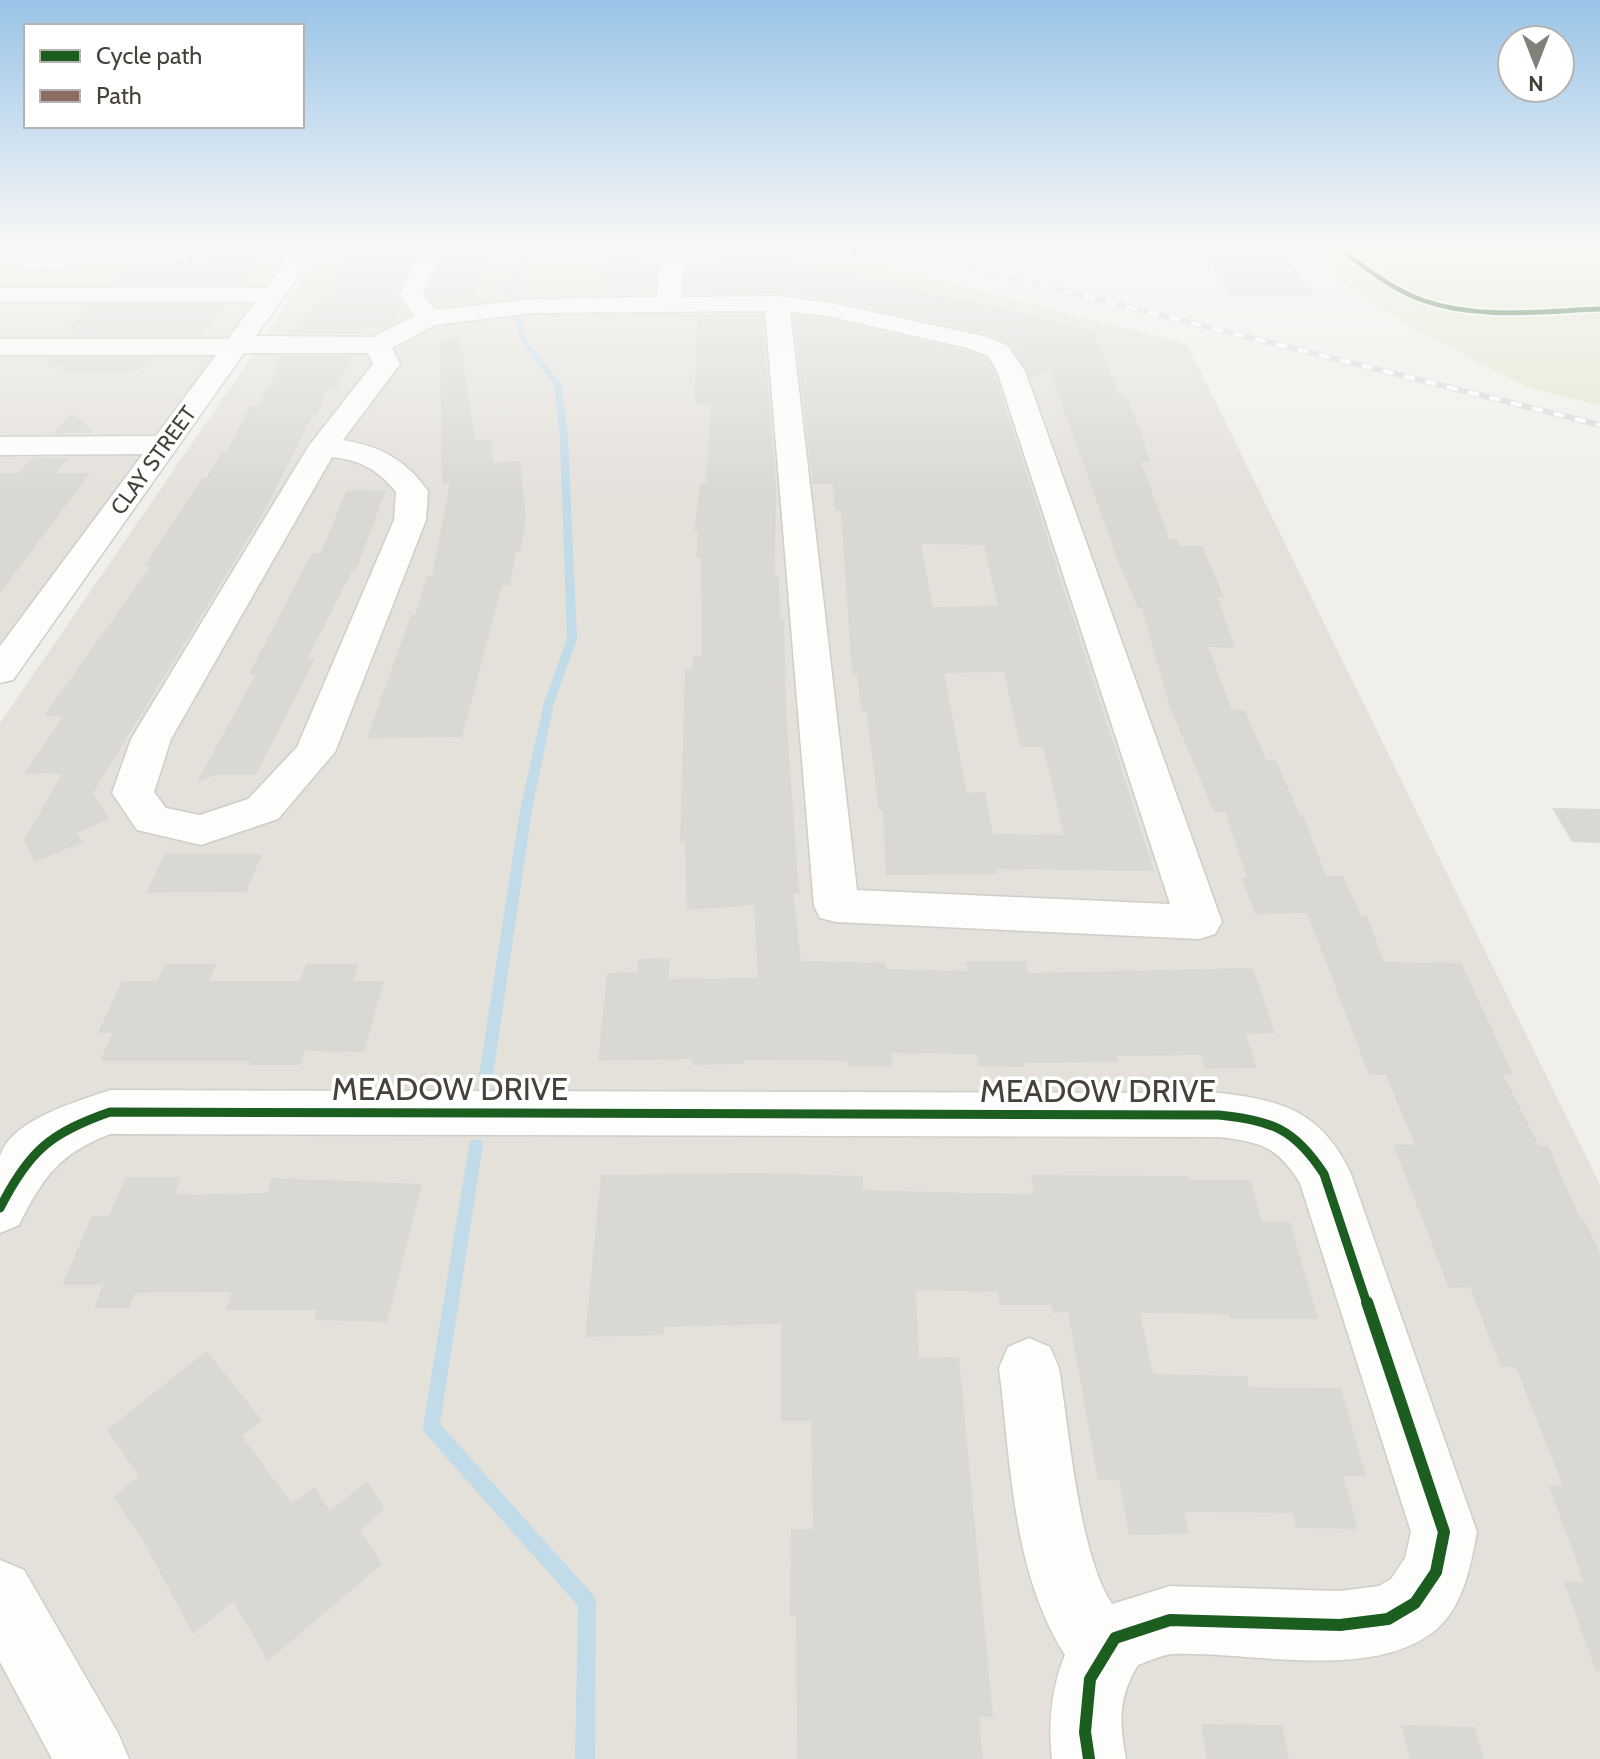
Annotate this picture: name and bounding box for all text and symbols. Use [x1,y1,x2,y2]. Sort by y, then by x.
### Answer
legend [24,24,304,128]
north arrow [1496,24,1576,104]
text: Cycle path [96,41,202,70]
text: N [1528,70,1544,97]
text: Path [96,81,142,110]
street label: CLAY STREET [105,400,202,520]
street label: MEADOW DRIVE [332,1069,568,1108]
street label: MEADOW DRIVE [980,1071,1216,1110]

